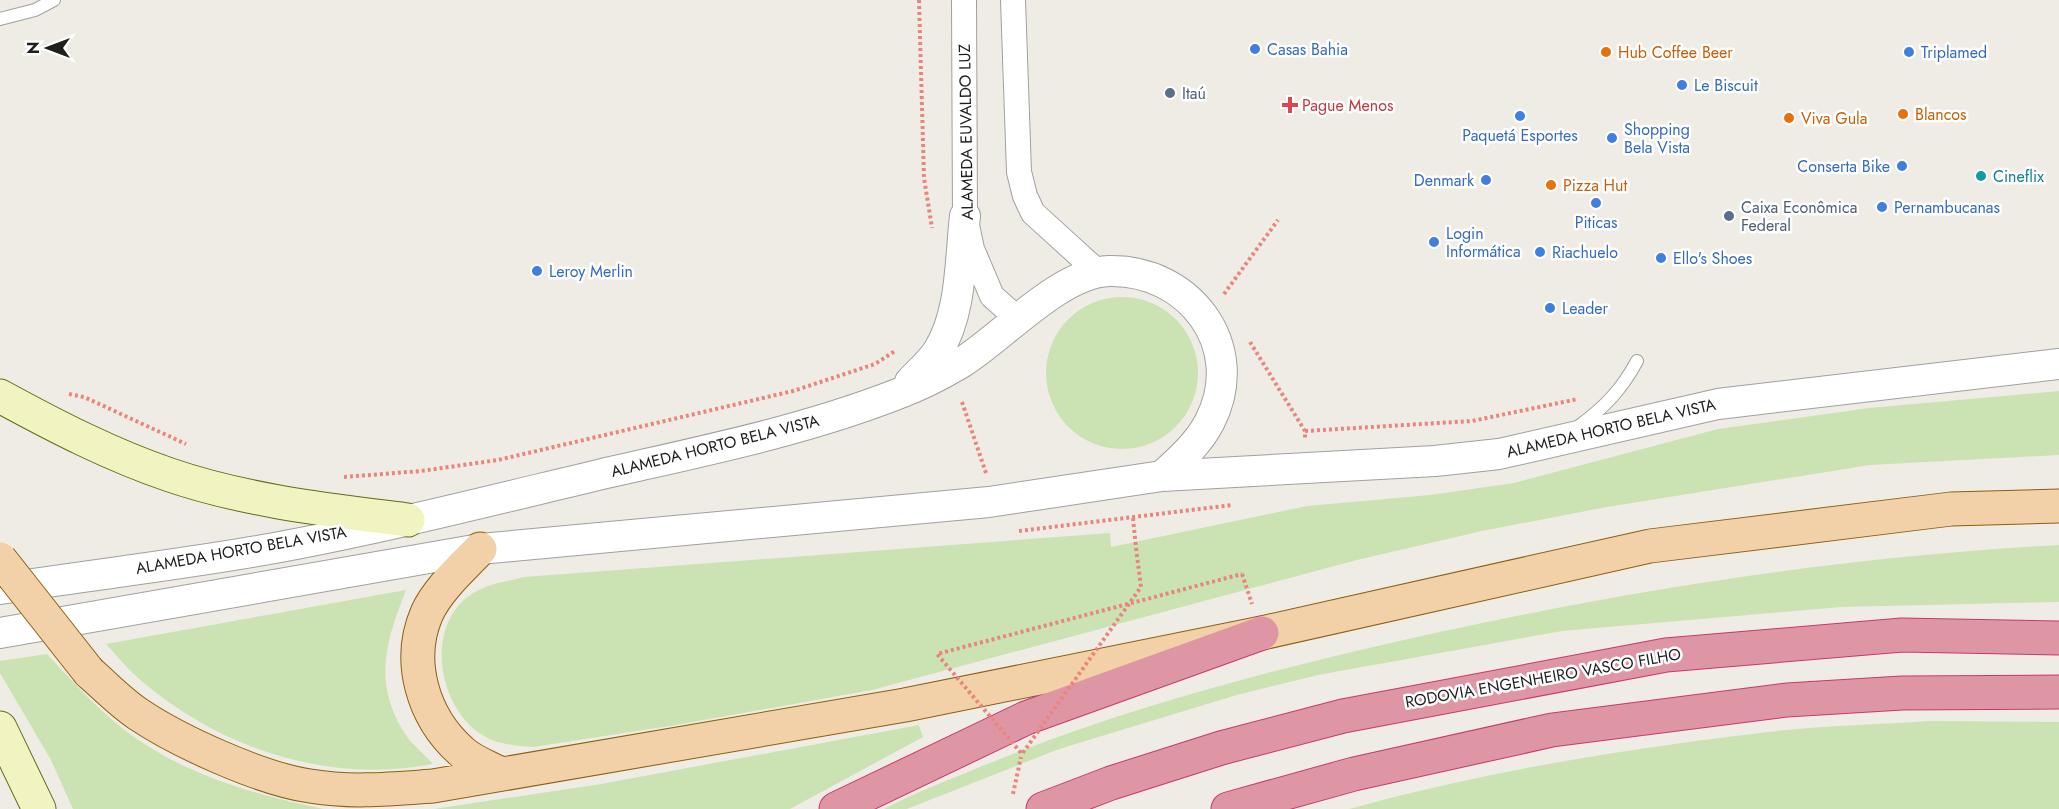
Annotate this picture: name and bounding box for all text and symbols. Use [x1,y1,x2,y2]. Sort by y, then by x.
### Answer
north arrow [18,18,78,78]
place label: Casas Bahia [1267,38,1348,61]
place label: Hub Coffee Beer [1618,41,1733,64]
place label: Triplamed [1921,41,1987,64]
text: N [22,42,45,54]
marker: Casas Bahia [1248,42,1262,56]
street label: ALAMEDA EUVALDO LUZ [953,43,979,220]
marker: Hub Coffee Beer [1599,45,1613,59]
marker: Triplamed [1902,45,1916,59]
place label: Le Biscuit [1694,74,1758,97]
marker: Le Biscuit [1675,78,1689,92]
place label: Itaú [1182,82,1206,105]
marker: Itaú [1163,86,1177,100]
place label: Pague Menos [1302,94,1393,117]
marker: Pague Menos [1283,98,1297,112]
place label: Blancos [1915,103,1967,126]
place label: Viva Gula [1801,107,1867,130]
marker: Blancos [1896,107,1910,121]
marker: Paquetá Esportes [1513,109,1527,123]
marker: Viva Gula [1782,111,1796,125]
place label: Shopping Bela Vista [1624,118,1690,159]
place label: Paquetá Esportes [1462,124,1578,147]
marker: Shopping Bela Vista [1605,131,1619,145]
place label: Conserta Bike [1797,155,1890,178]
marker: Conserta Bike [1895,159,1909,173]
place label: Cineflix [1993,165,2044,188]
place label: Denmark [1414,169,1475,192]
marker: Cineflix [1974,169,1988,183]
marker: Denmark [1479,173,1493,187]
place label: Pizza Hut [1563,174,1627,197]
marker: Pizza Hut [1544,178,1558,192]
marker: Piticas [1589,196,1603,210]
place label: Caixa Econômica Federal [1741,196,1857,237]
place label: Pernambucanas [1894,196,2000,219]
marker: Pernambucanas [1875,200,1889,214]
marker: Caixa Econômica Federal [1722,209,1736,223]
place label: Piticas [1575,211,1617,234]
place label: Login Informática [1446,222,1521,263]
marker: Login Informática [1427,235,1441,249]
place label: Riachuelo [1552,241,1618,264]
marker: Riachuelo [1533,245,1547,259]
place label: Ello's Shoes [1673,247,1752,270]
marker: Ello's Shoes [1654,251,1668,265]
place label: Leroy Merlin [549,260,633,283]
marker: Leroy Merlin [530,264,544,278]
place label: Leader [1562,297,1608,320]
marker: Leader [1543,301,1557,315]
street label: ALAMEDA HORTO BELA VISTA [1504,393,1718,463]
street label: ALAMEDA HORTO BELA VISTA [608,409,822,483]
street label: ALAMEDA HORTO BELA VISTA [134,520,349,580]
street label: RODOVIA ENGENHEIRO VASCO FILHO [1403,642,1683,714]

